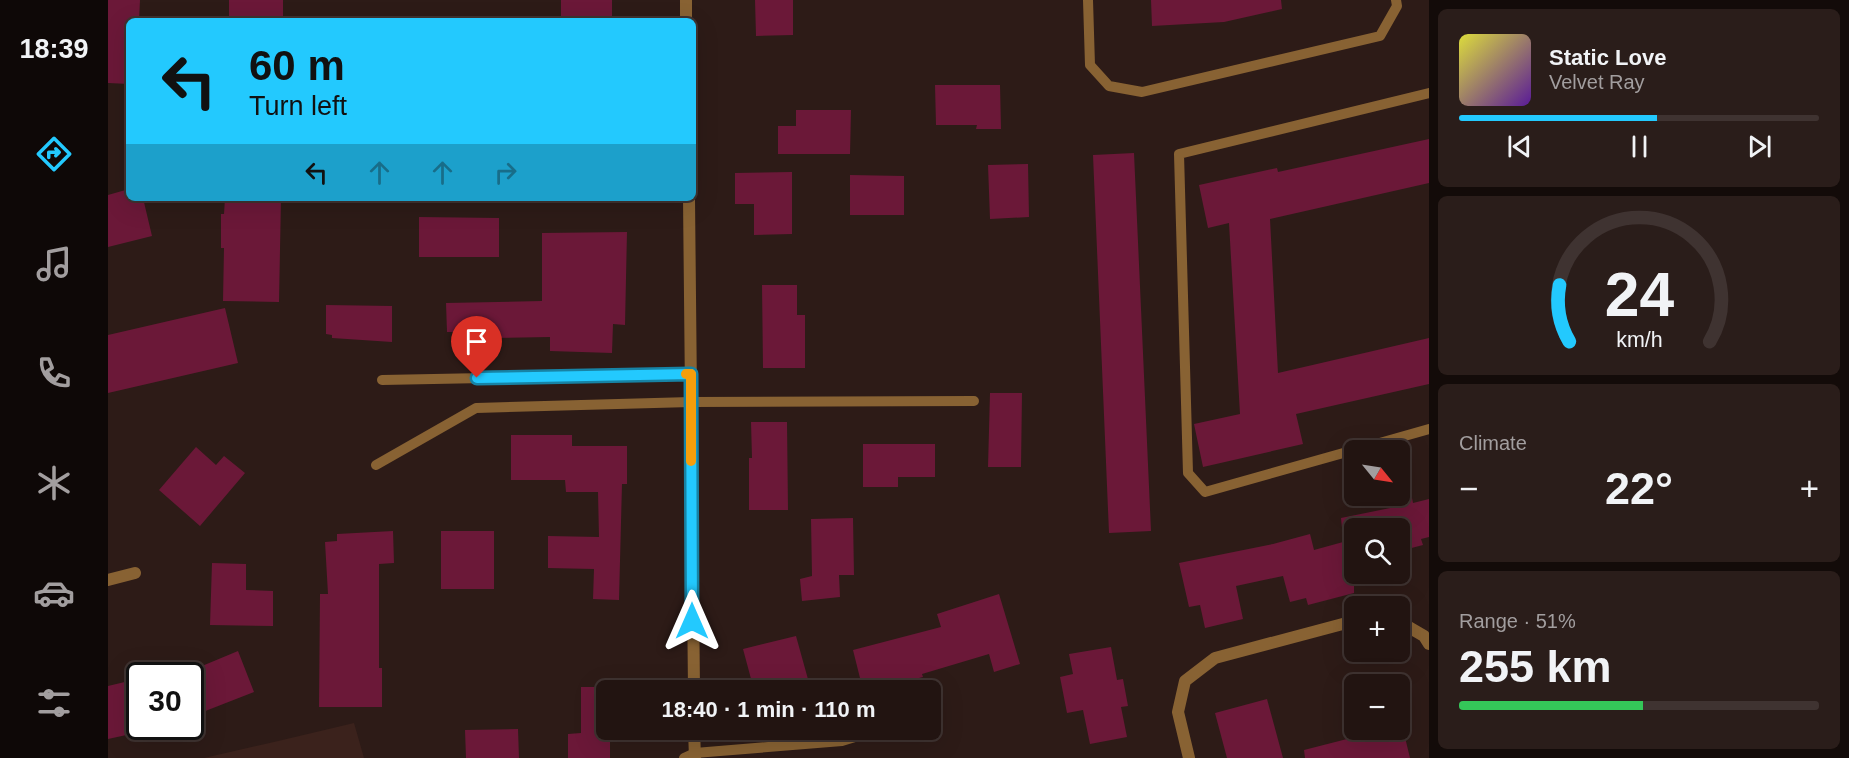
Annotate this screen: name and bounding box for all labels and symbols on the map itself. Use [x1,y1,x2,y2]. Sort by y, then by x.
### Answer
pin [451,316,502,378]
north arrow [1344,440,1410,506]
position arrow [660,589,724,653]
speed limit sign: 30 [126,662,204,740]

